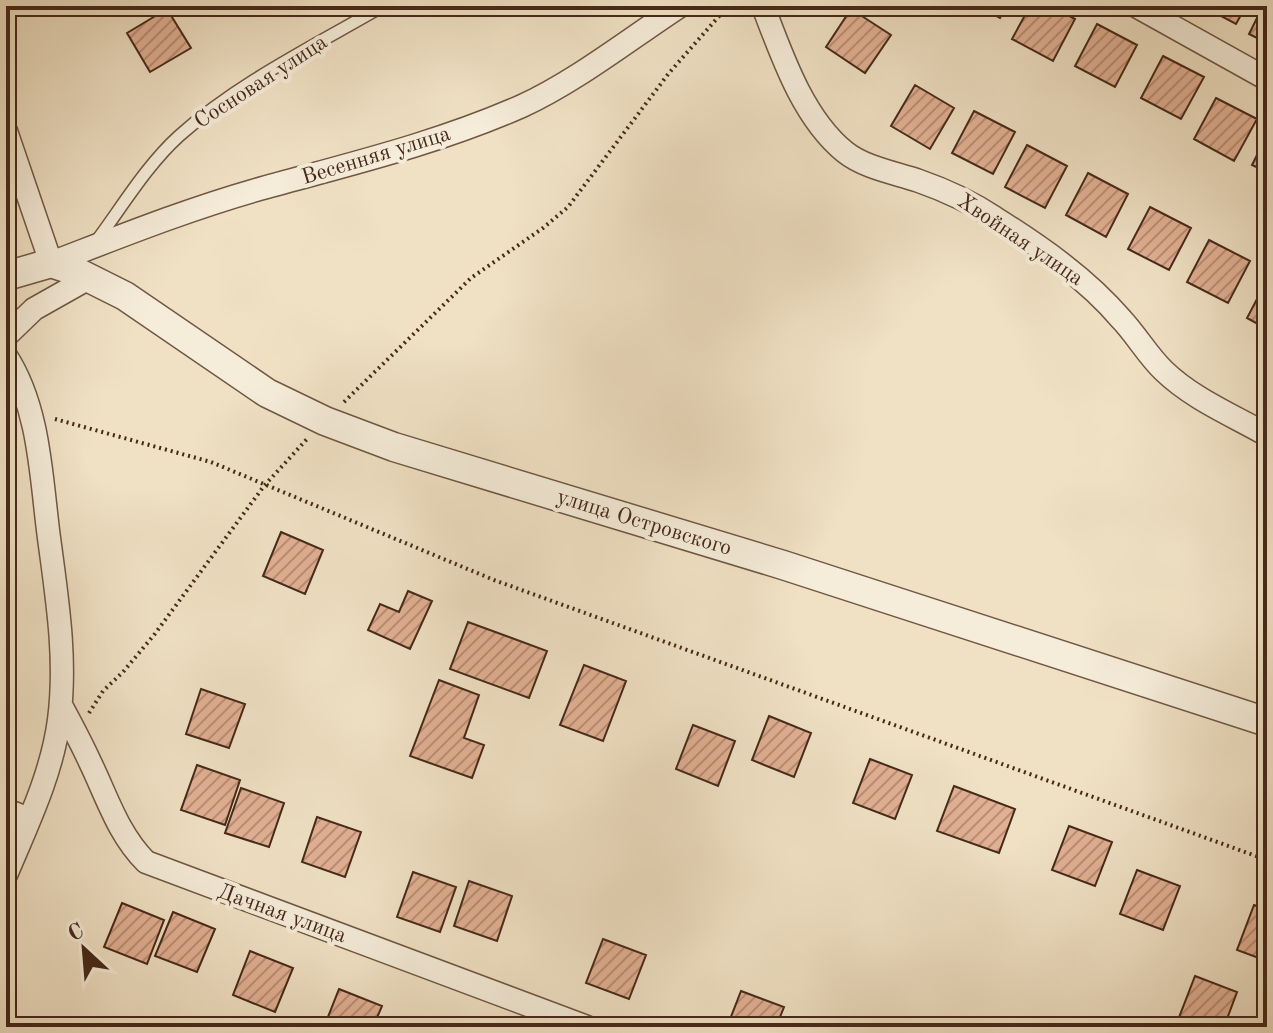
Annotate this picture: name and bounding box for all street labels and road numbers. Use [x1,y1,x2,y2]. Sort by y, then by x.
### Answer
street label: Сосновая улица [191,31,331,133]
street label: Весенняя улица [299,123,453,189]
street label: Хвойная улица [953,190,1087,290]
street label: улица Островского [554,486,734,560]
street label: Дачная улица [215,881,349,947]

